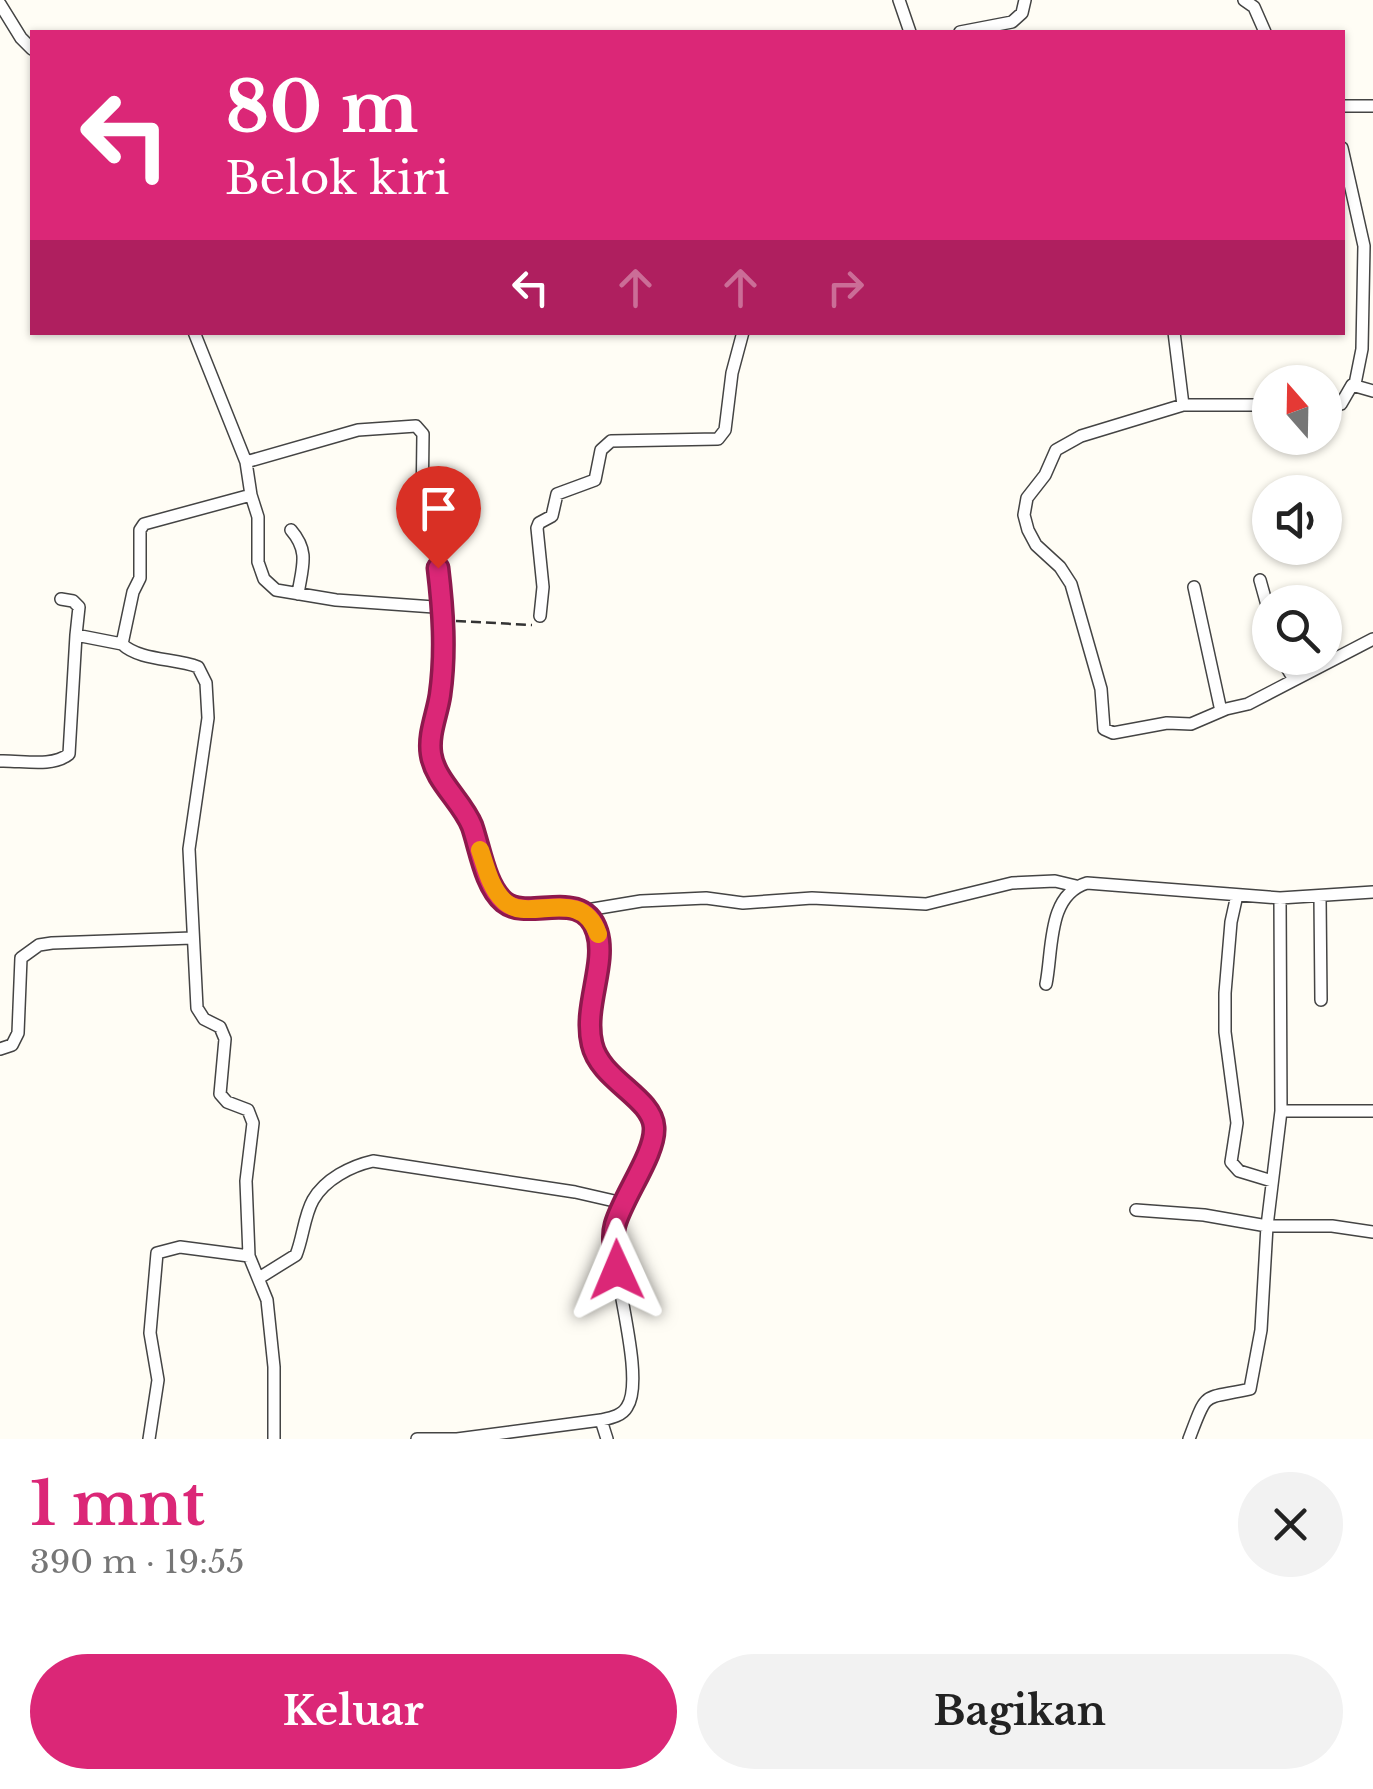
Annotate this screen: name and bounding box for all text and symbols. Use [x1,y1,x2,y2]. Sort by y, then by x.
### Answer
text: 80 m [225,64,418,151]
icon: left [60,70,190,200]
text: Belok kiri [225,150,449,206]
icon: left [503,260,558,315]
icon: ahead [608,260,663,315]
icon: ahead [713,260,768,315]
icon: right [818,260,873,315]
north arrow [1252,365,1342,455]
map controls [1252,365,1342,675]
pin [396,466,481,569]
button: sound [1252,475,1342,565]
icon: arrive [411,481,466,536]
button: search [1252,585,1342,675]
position arrow [565,1218,669,1322]
text: 1 mnt [30,1467,205,1541]
button: close [1238,1472,1343,1577]
text: 390 m · 19:55 [30,1542,244,1582]
button: Keluar [30,1654,677,1769]
button: Bagikan [697,1654,1343,1769]

